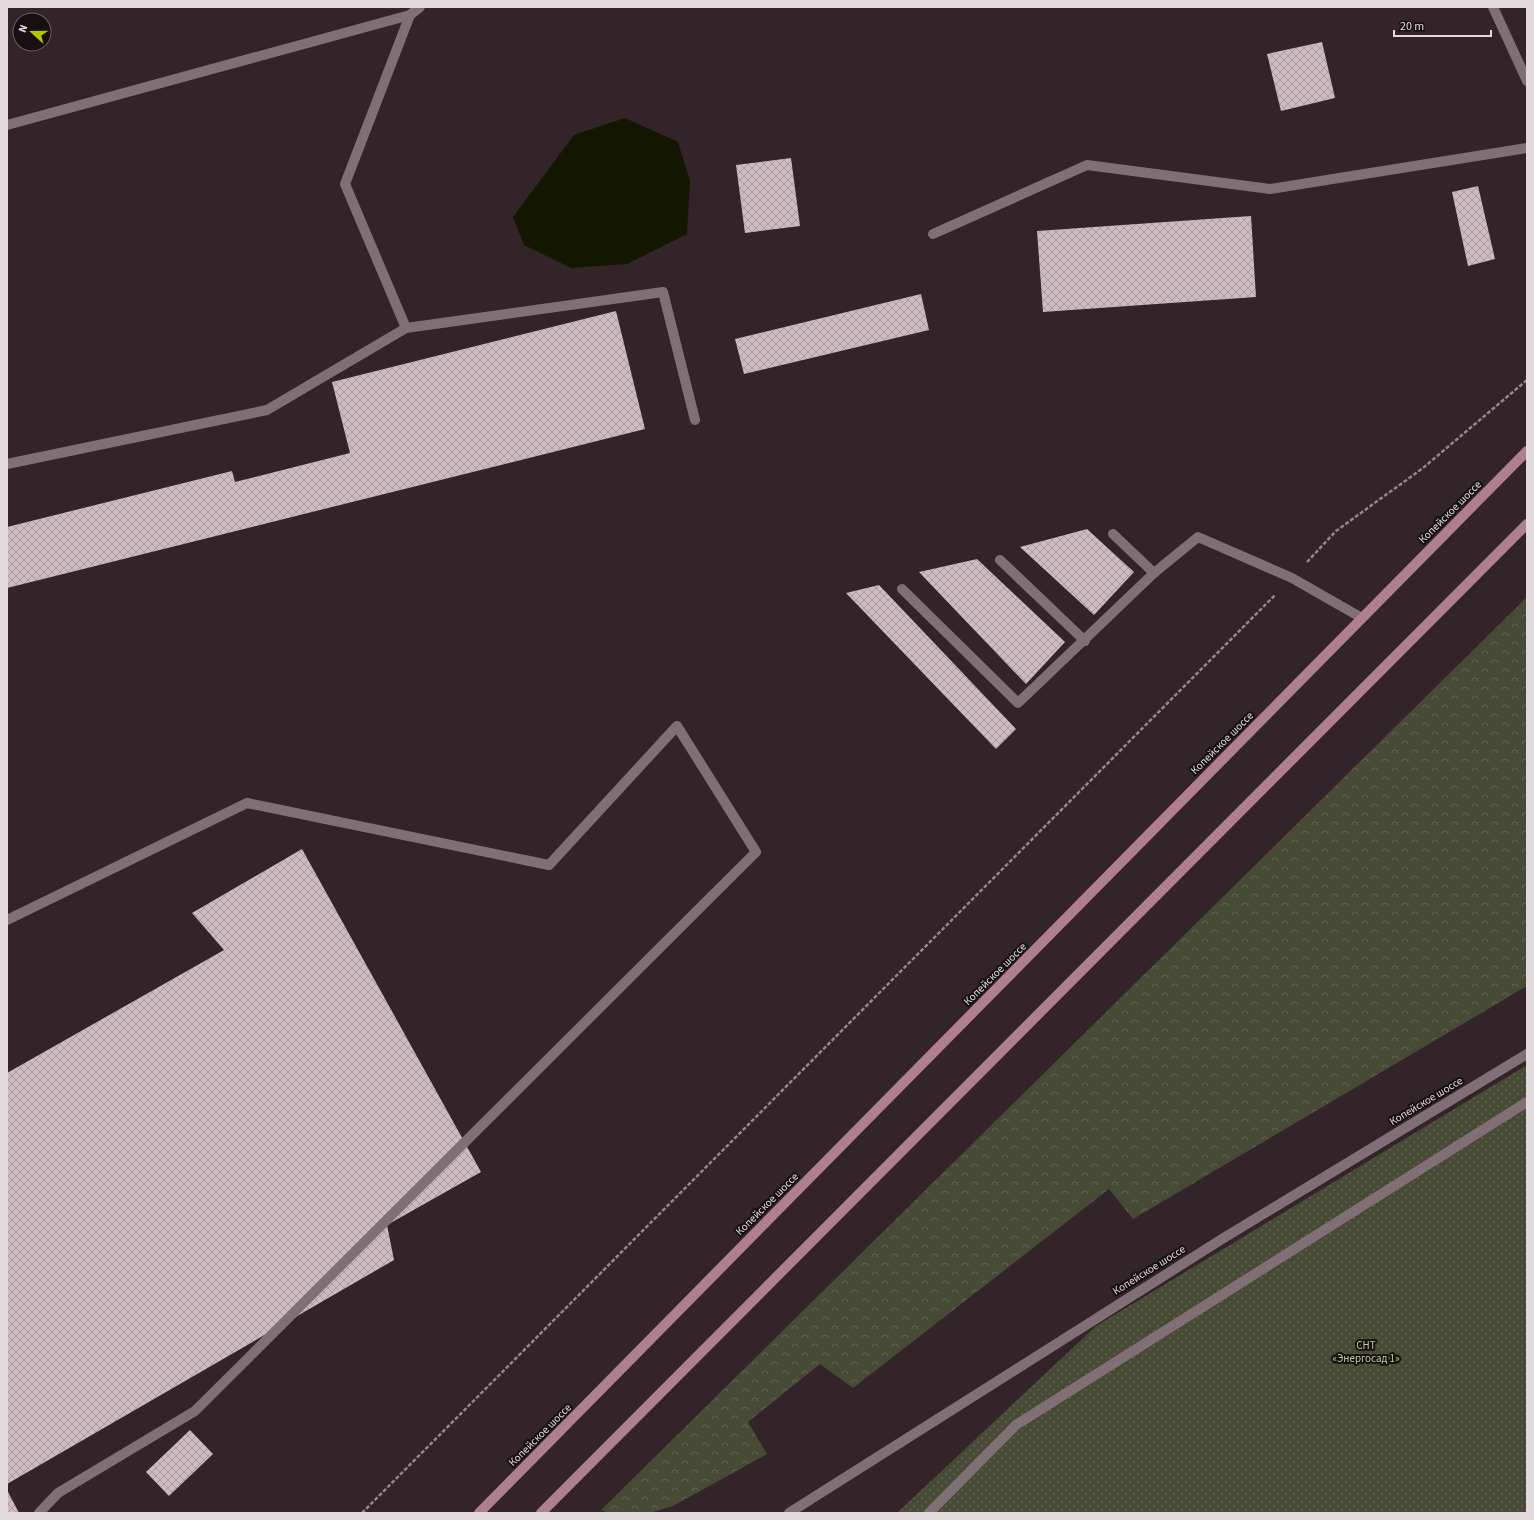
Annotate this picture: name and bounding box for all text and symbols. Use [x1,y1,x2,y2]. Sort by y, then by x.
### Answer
north arrow [12,12,52,52]
scale bar [1394,12,1491,38]
text: 20 m [1400,18,1424,35]
text: N [15,22,31,35]
street label: Копейское шоссе [1415,477,1485,547]
street label: Копейское шоссе [1187,708,1257,778]
street label: Копейское шоссе [960,939,1030,1009]
street label: Копейское шоссе [1387,1073,1466,1129]
street label: Копейское шоссе [732,1169,802,1239]
street label: Копейское шоссе [1110,1241,1189,1298]
park label: СНТ «Энергосад 1» [1332,1338,1400,1366]
street label: Копейское шоссе [505,1400,575,1470]

